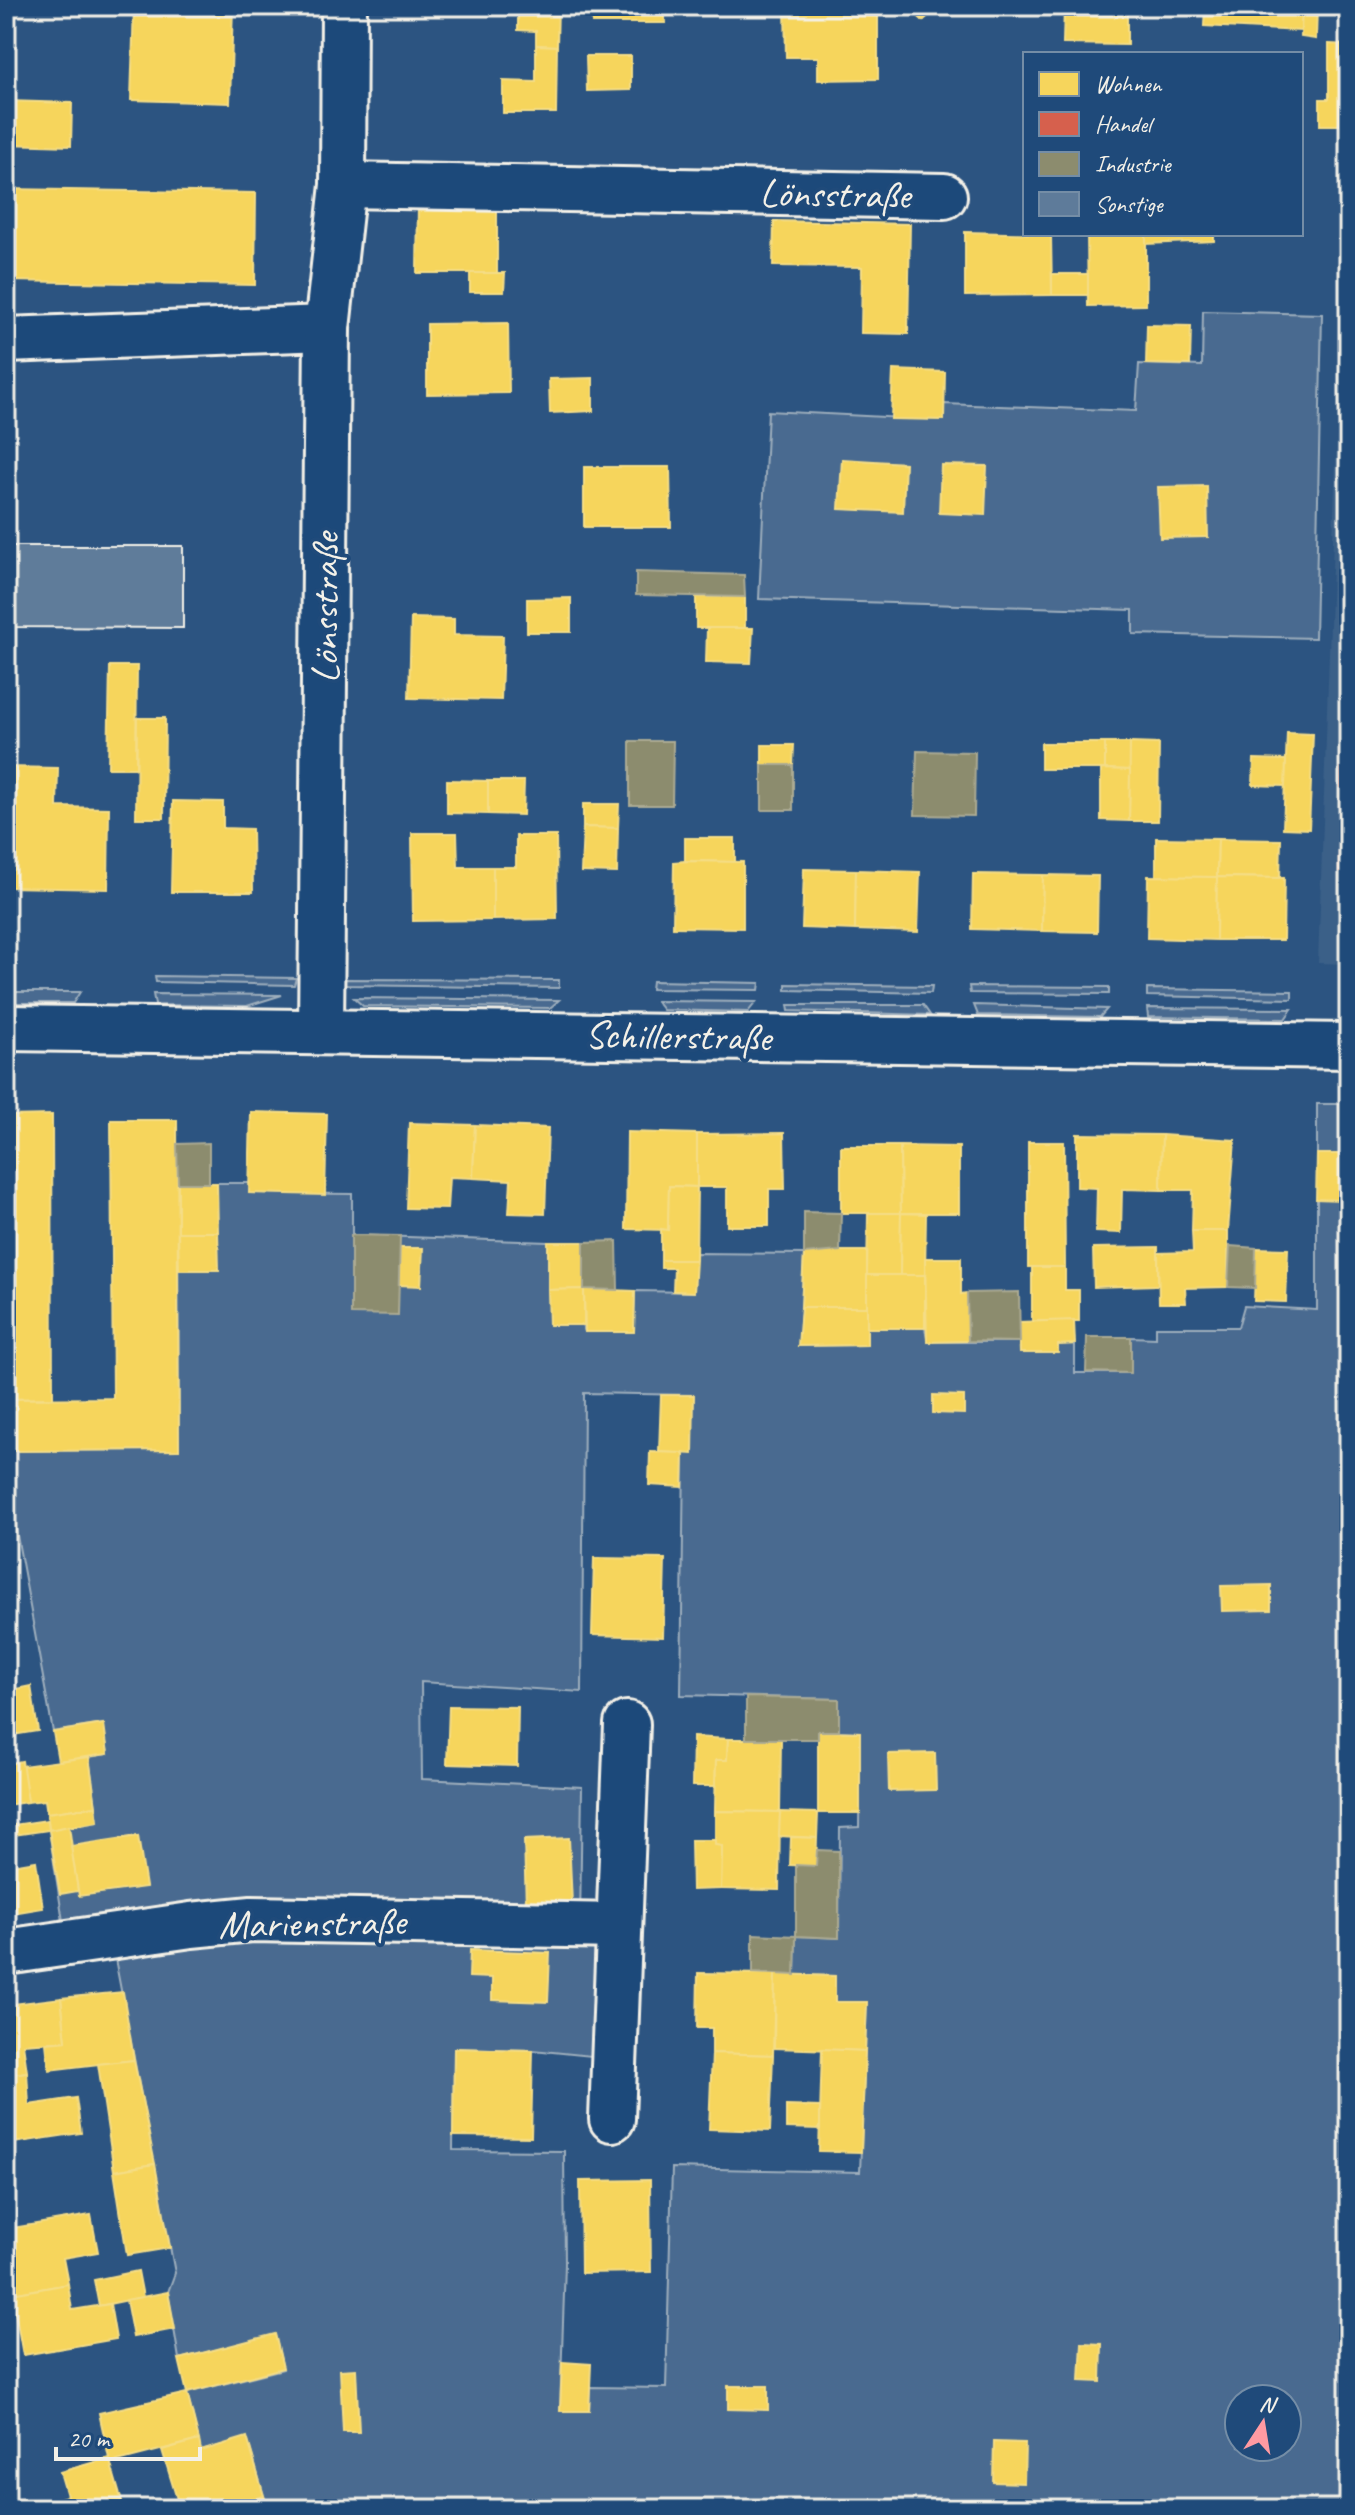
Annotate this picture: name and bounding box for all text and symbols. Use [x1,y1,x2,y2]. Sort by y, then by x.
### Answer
legend [1023,52,1303,236]
text: Wohnen [1095,69,1162,99]
text: Handel [1095,109,1155,139]
text: Industrie [1095,149,1173,179]
street label: Lönsstraße [759,168,914,220]
text: Sonstige [1095,189,1165,219]
street label: Lönsstraße [300,530,350,683]
street label: Schillerstraße [585,1009,774,1063]
street label: Marienstraße [218,1896,409,1950]
north arrow [1223,2383,1303,2463]
text: N [1257,2389,1280,2420]
scale bar [56,2411,200,2461]
text: 20 m [68,2424,111,2454]

